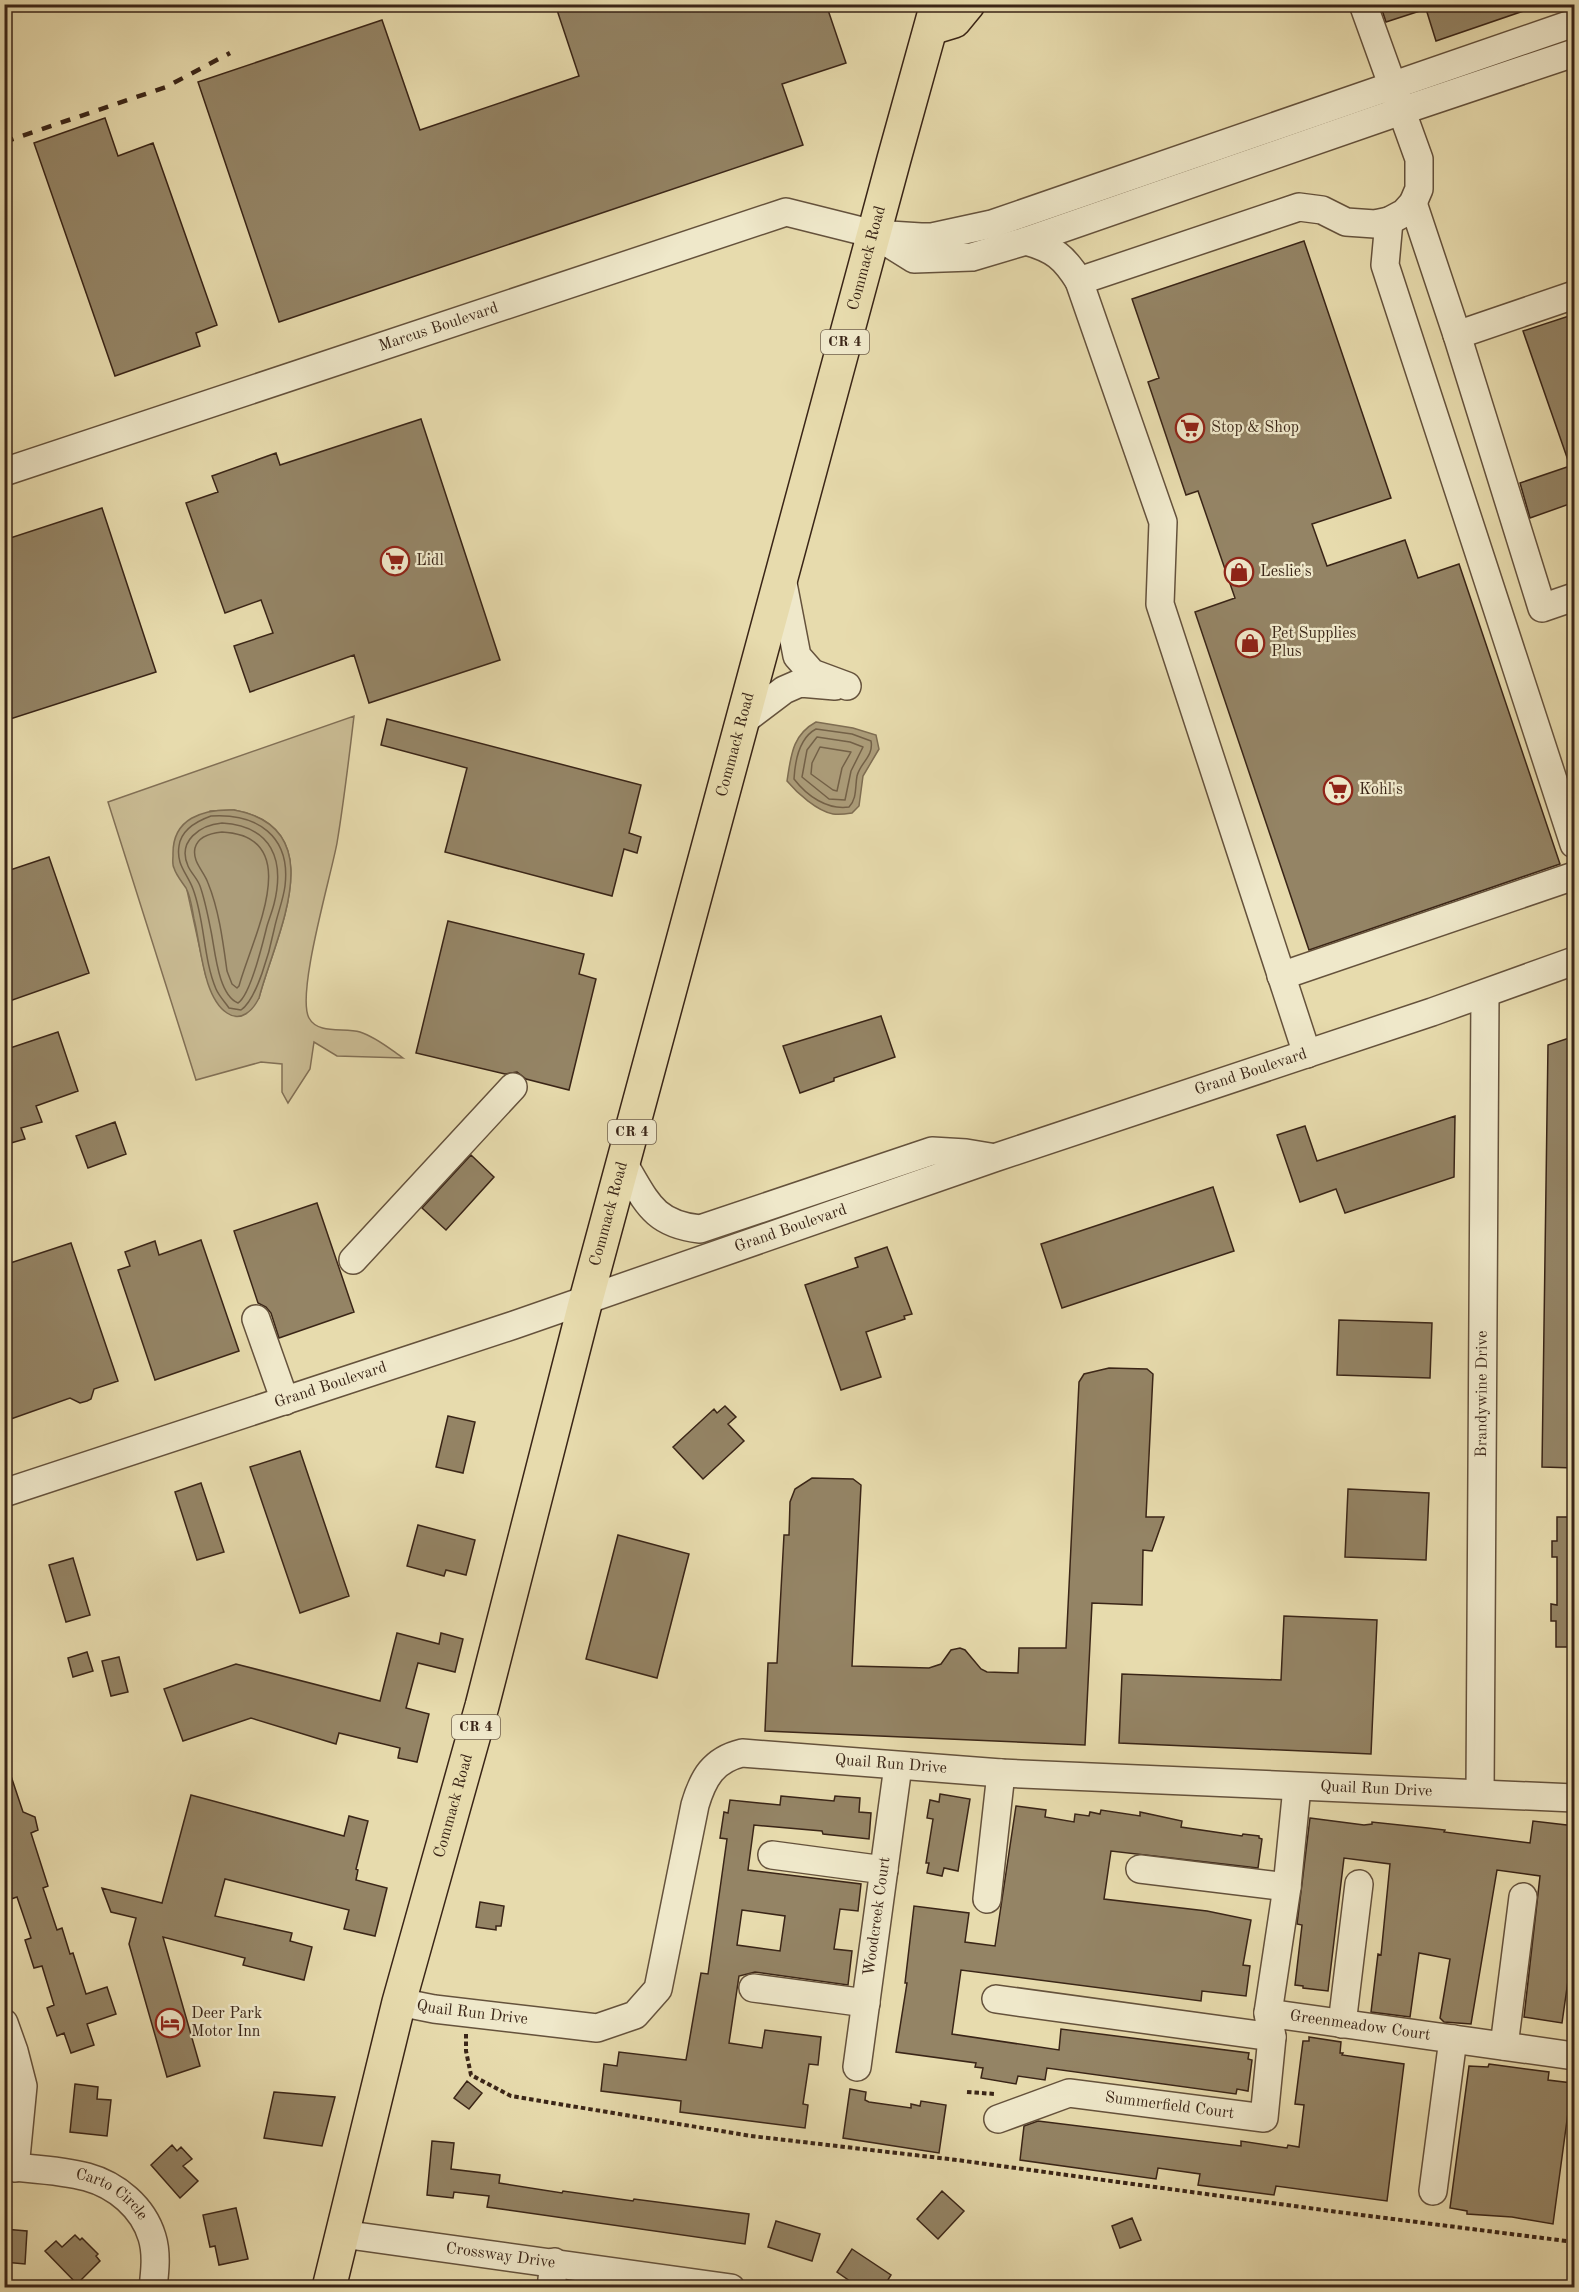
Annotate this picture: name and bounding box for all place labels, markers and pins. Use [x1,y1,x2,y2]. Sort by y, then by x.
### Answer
supermarket icon: Stop & Shop [1174,412,1206,444]
place label: Stop & Shop [1211,420,1299,436]
supermarket icon: Lidl [379,545,411,577]
place label: Lidl [416,553,444,569]
shop icon: Leslie's [1223,556,1255,588]
place label: Leslie's [1260,564,1312,580]
place label: Pet Supplies Plus [1271,626,1357,660]
shop icon: Pet Supplies Plus [1234,627,1266,659]
supermarket icon: Kohl's [1322,774,1354,806]
place label: Kohl's [1359,782,1403,798]
place label: Deer Park Motor Inn [191,2006,262,2040]
hotel icon: Deer Park Motor Inn [154,2007,186,2039]

